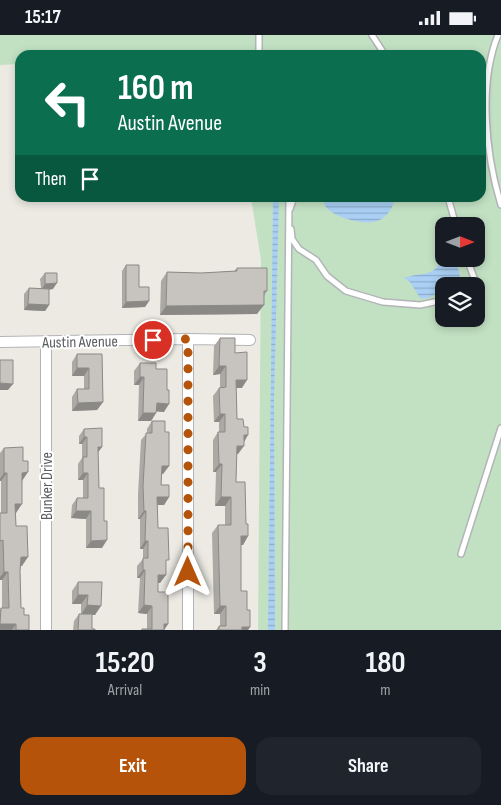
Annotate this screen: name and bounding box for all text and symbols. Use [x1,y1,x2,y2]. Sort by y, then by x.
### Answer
text: 15:17 [25,6,61,29]
text: 160 m [118,67,194,110]
icon: left [35,70,100,135]
text: Austin Avenue [118,110,222,137]
icon: arrive [76,165,104,193]
text: Then [35,168,66,191]
north arrow [435,217,485,267]
map controls [435,217,485,327]
button: layers [435,277,485,327]
pin [132,319,174,361]
icon: arrive [139,326,167,354]
street label: Austin Avenue [41,332,118,353]
street label: Bunker Drive [38,452,57,520]
position arrow [161,545,213,597]
text: 15:20 [95,645,155,681]
text: 3 [253,645,267,681]
text: 180 [365,645,406,681]
text: Arrival [108,681,142,700]
text: min [250,681,270,700]
text: m [380,681,391,700]
button: Exit [20,737,246,795]
button: Share [256,737,481,795]

